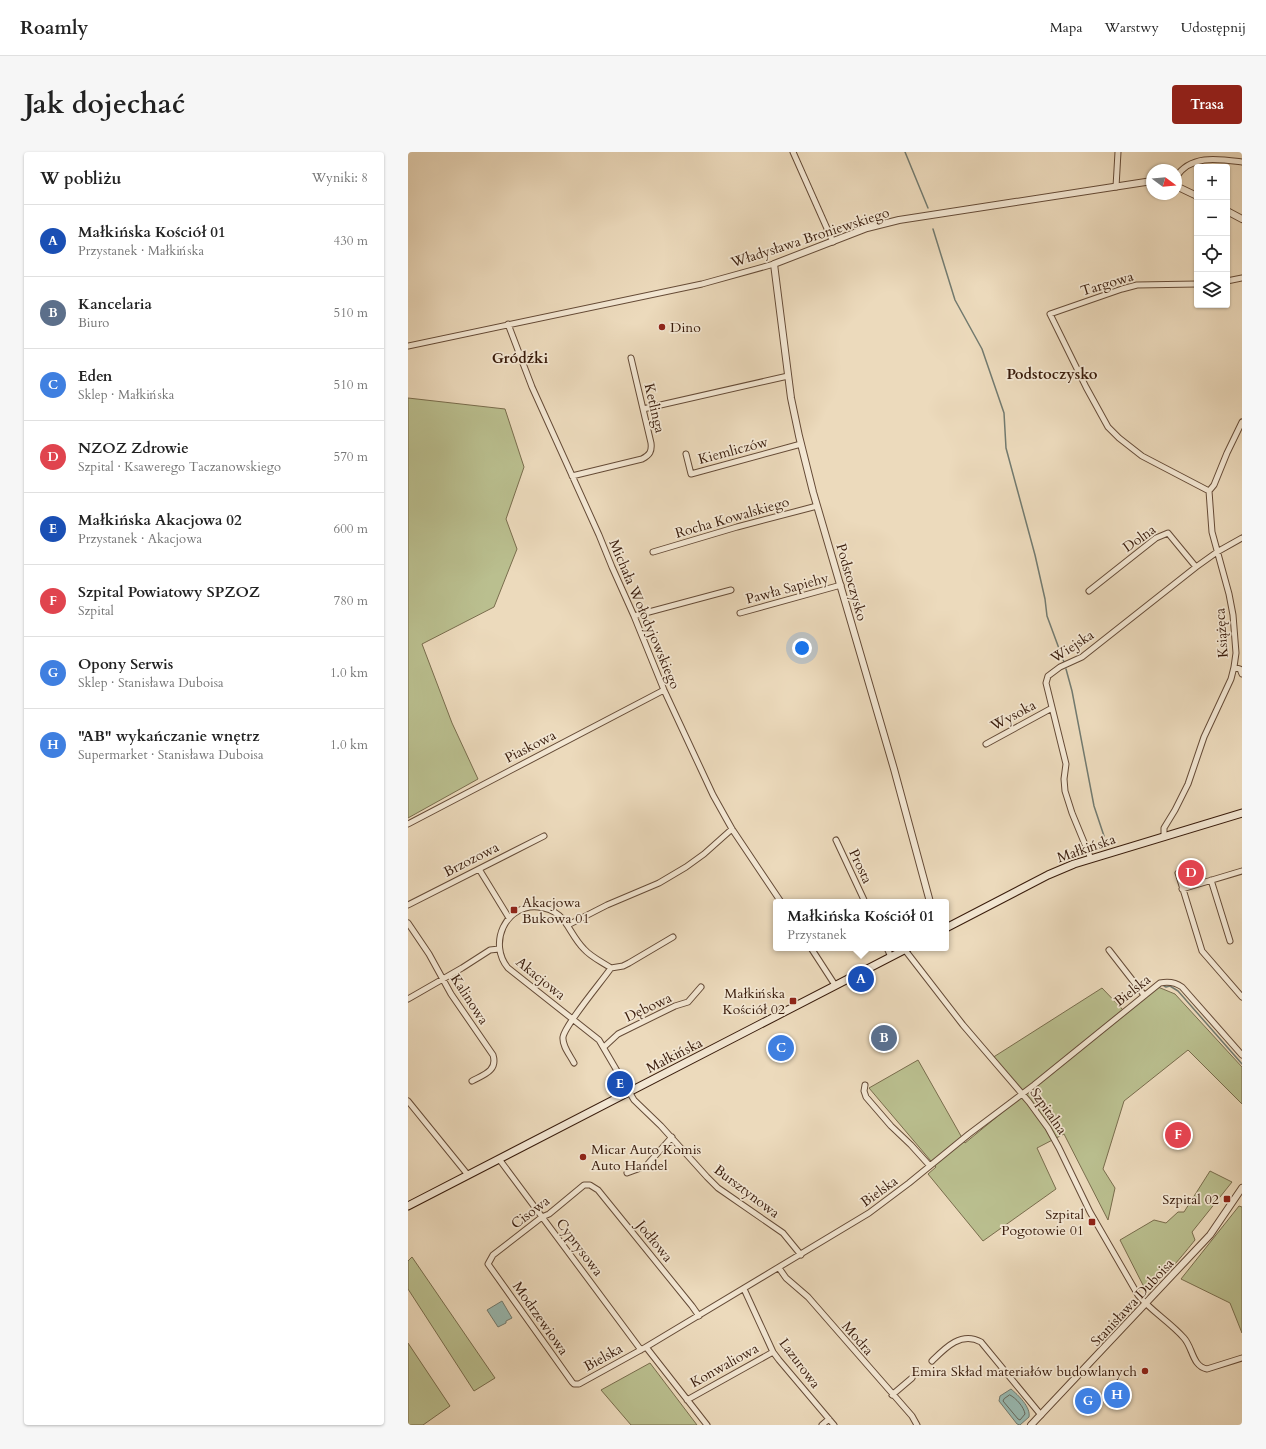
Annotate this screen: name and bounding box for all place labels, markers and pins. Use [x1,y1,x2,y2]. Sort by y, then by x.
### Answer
place label: Dino [670,318,701,337]
marker: Dino [657,322,667,332]
pin: D [1178,858,1204,888]
place label: Akacjowa Bukowa 01 [522,893,590,928]
marker: Akacjowa Bukowa 01 [509,905,519,915]
pin: A [848,964,874,994]
place label: Małkińska Kościół 02 [722,984,785,1019]
marker: Małkińska Kościół 02 [788,996,798,1006]
pin: B [871,1023,897,1053]
pin: C [768,1033,794,1063]
pin: E [607,1069,633,1099]
pin: F [1165,1120,1191,1150]
place label: Micar Auto Komis Auto Handel [591,1140,702,1175]
marker: Micar Auto Komis Auto Handel [578,1152,588,1162]
place label: Szpital 02 [1162,1190,1219,1209]
marker: Szpital 02 [1222,1194,1232,1204]
place label: Szpital Pogotowie 01 [1001,1205,1084,1240]
marker: Szpital Pogotowie 01 [1087,1217,1097,1227]
place label: Emira Skład materiałów budowlanych [911,1362,1137,1381]
marker: Emira Skład materiałów budowlanych [1140,1366,1150,1376]
pin: H [1104,1380,1130,1410]
pin: G [1075,1386,1101,1416]

